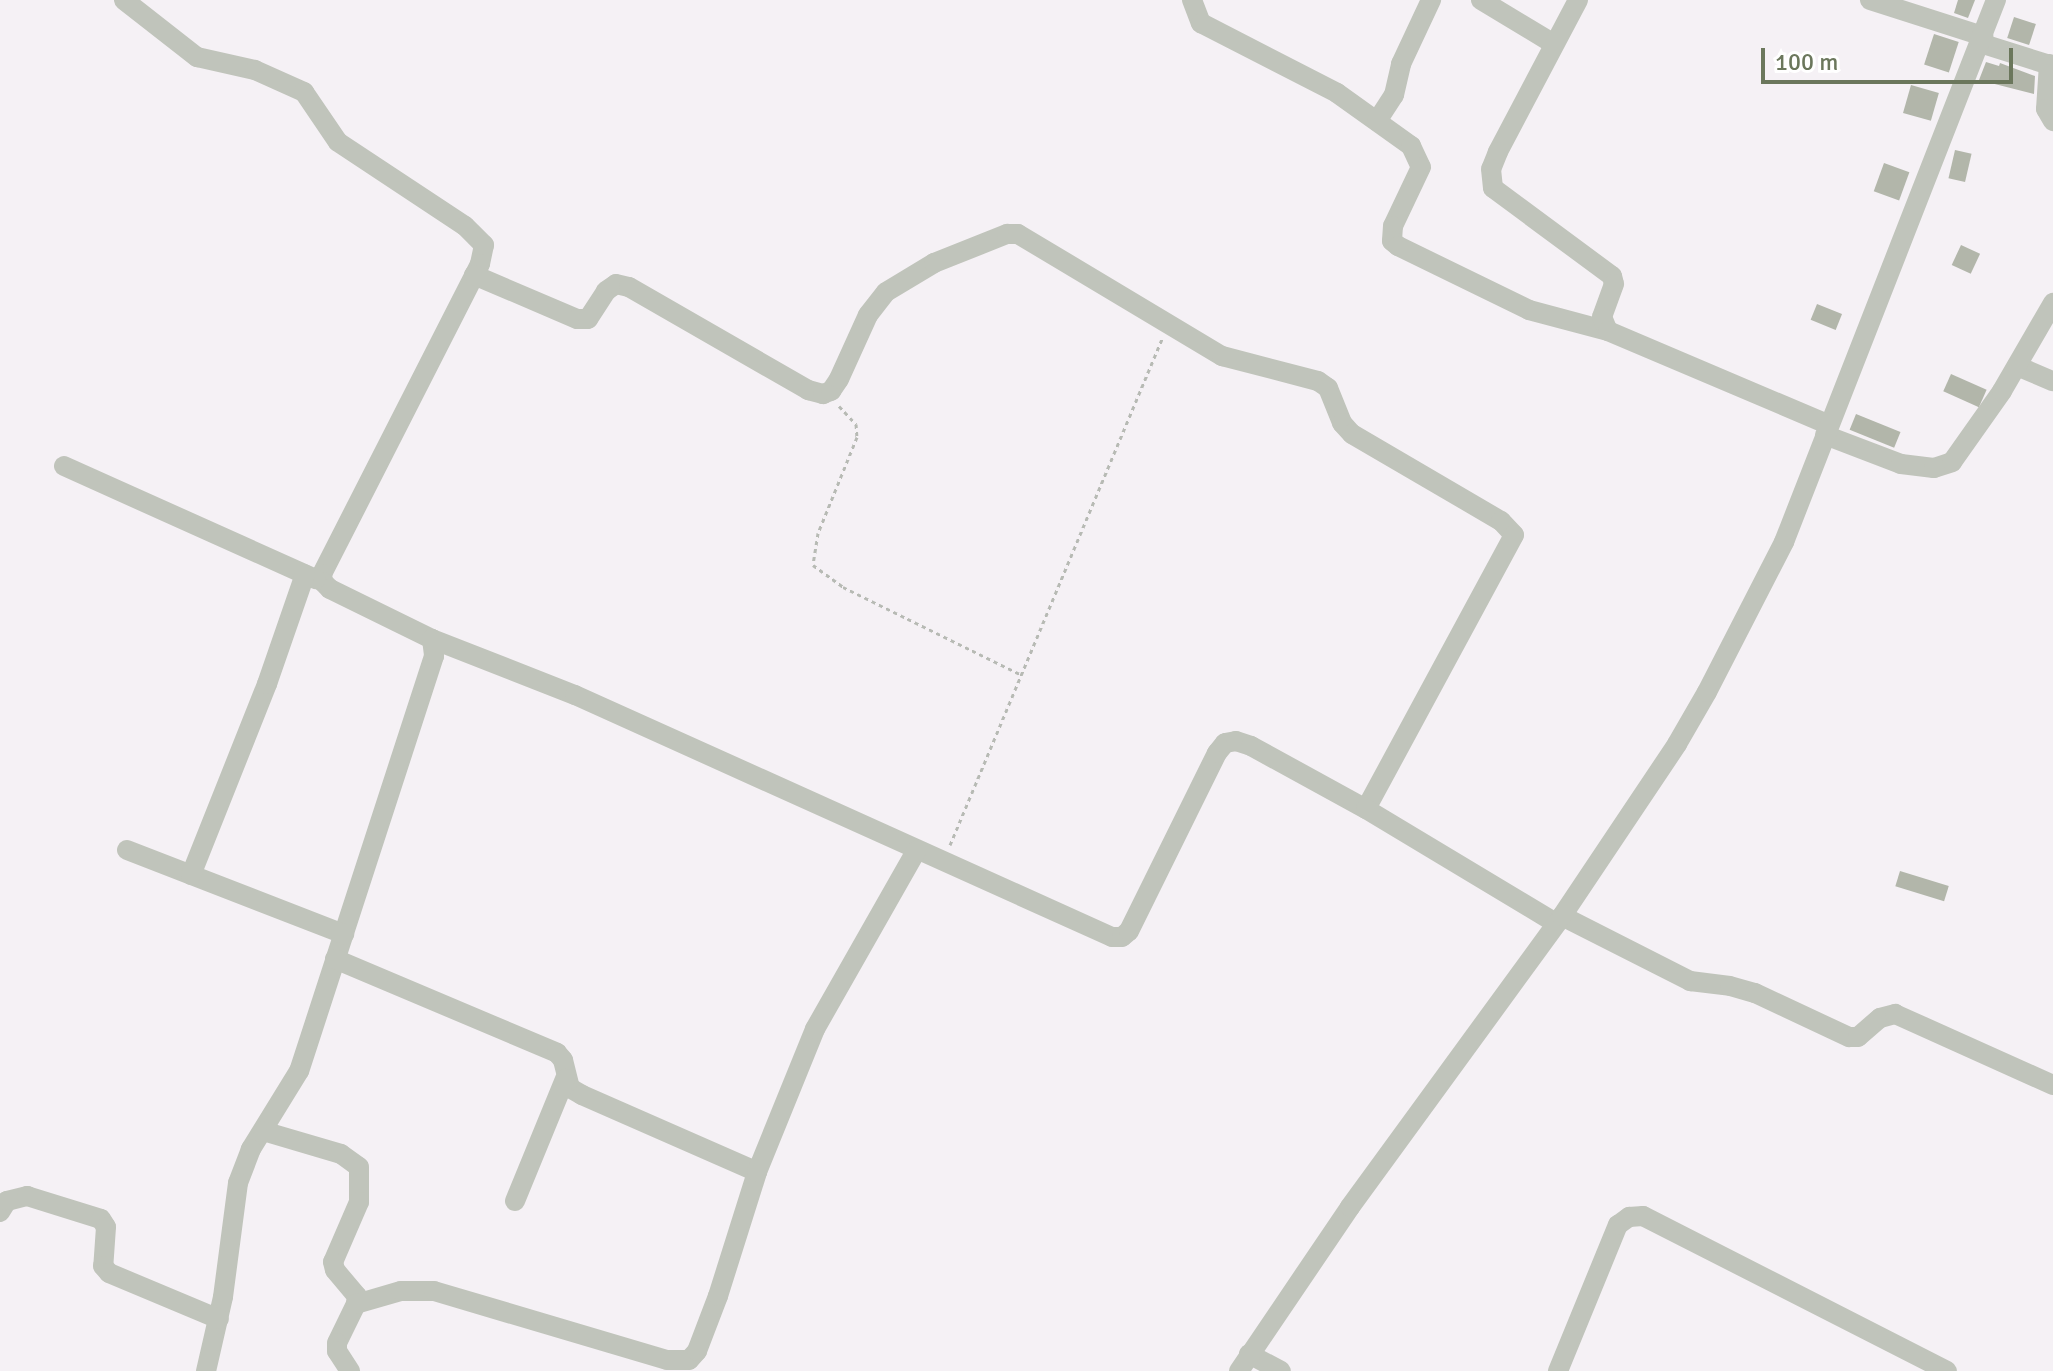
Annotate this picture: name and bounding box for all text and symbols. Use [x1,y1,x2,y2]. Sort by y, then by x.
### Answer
scale bar [1765,32,2017,82]
text: 100 m [1775,47,1838,77]

